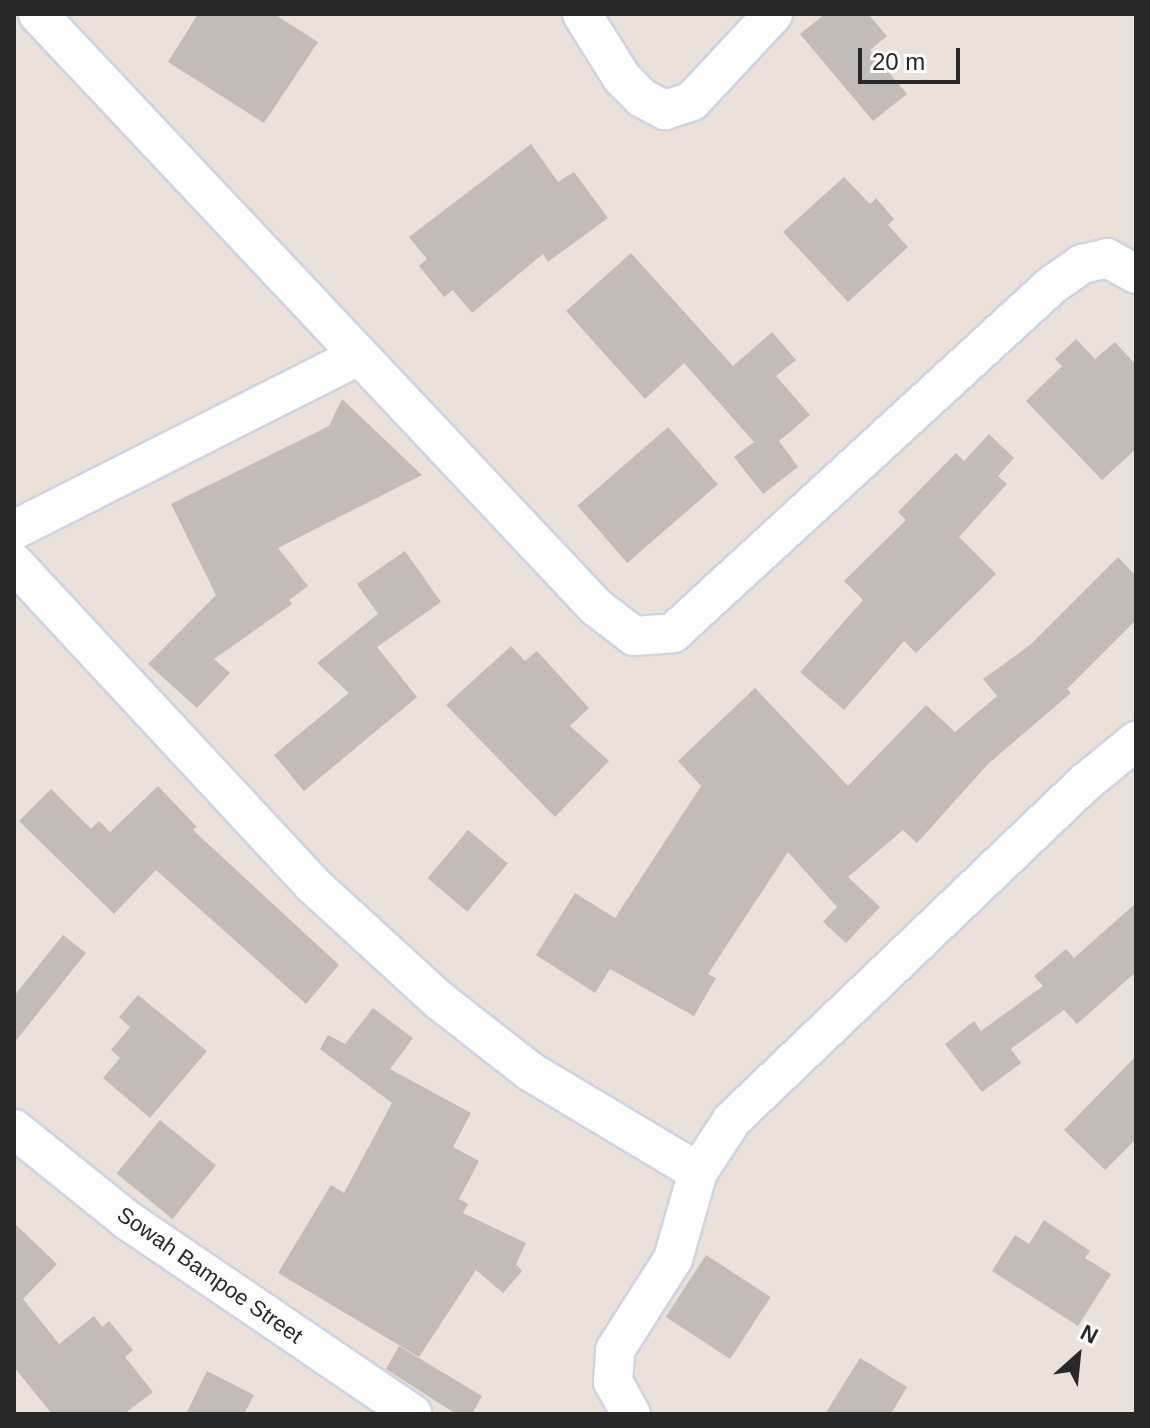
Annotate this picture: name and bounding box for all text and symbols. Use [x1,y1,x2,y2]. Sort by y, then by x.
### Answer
scale bar [862,32,964,82]
text: 20 m [872,48,925,75]
street label: Sowah Bampoe Street [112,1201,308,1349]
north arrow [1038,1316,1118,1396]
text: N [1076,1319,1102,1349]

